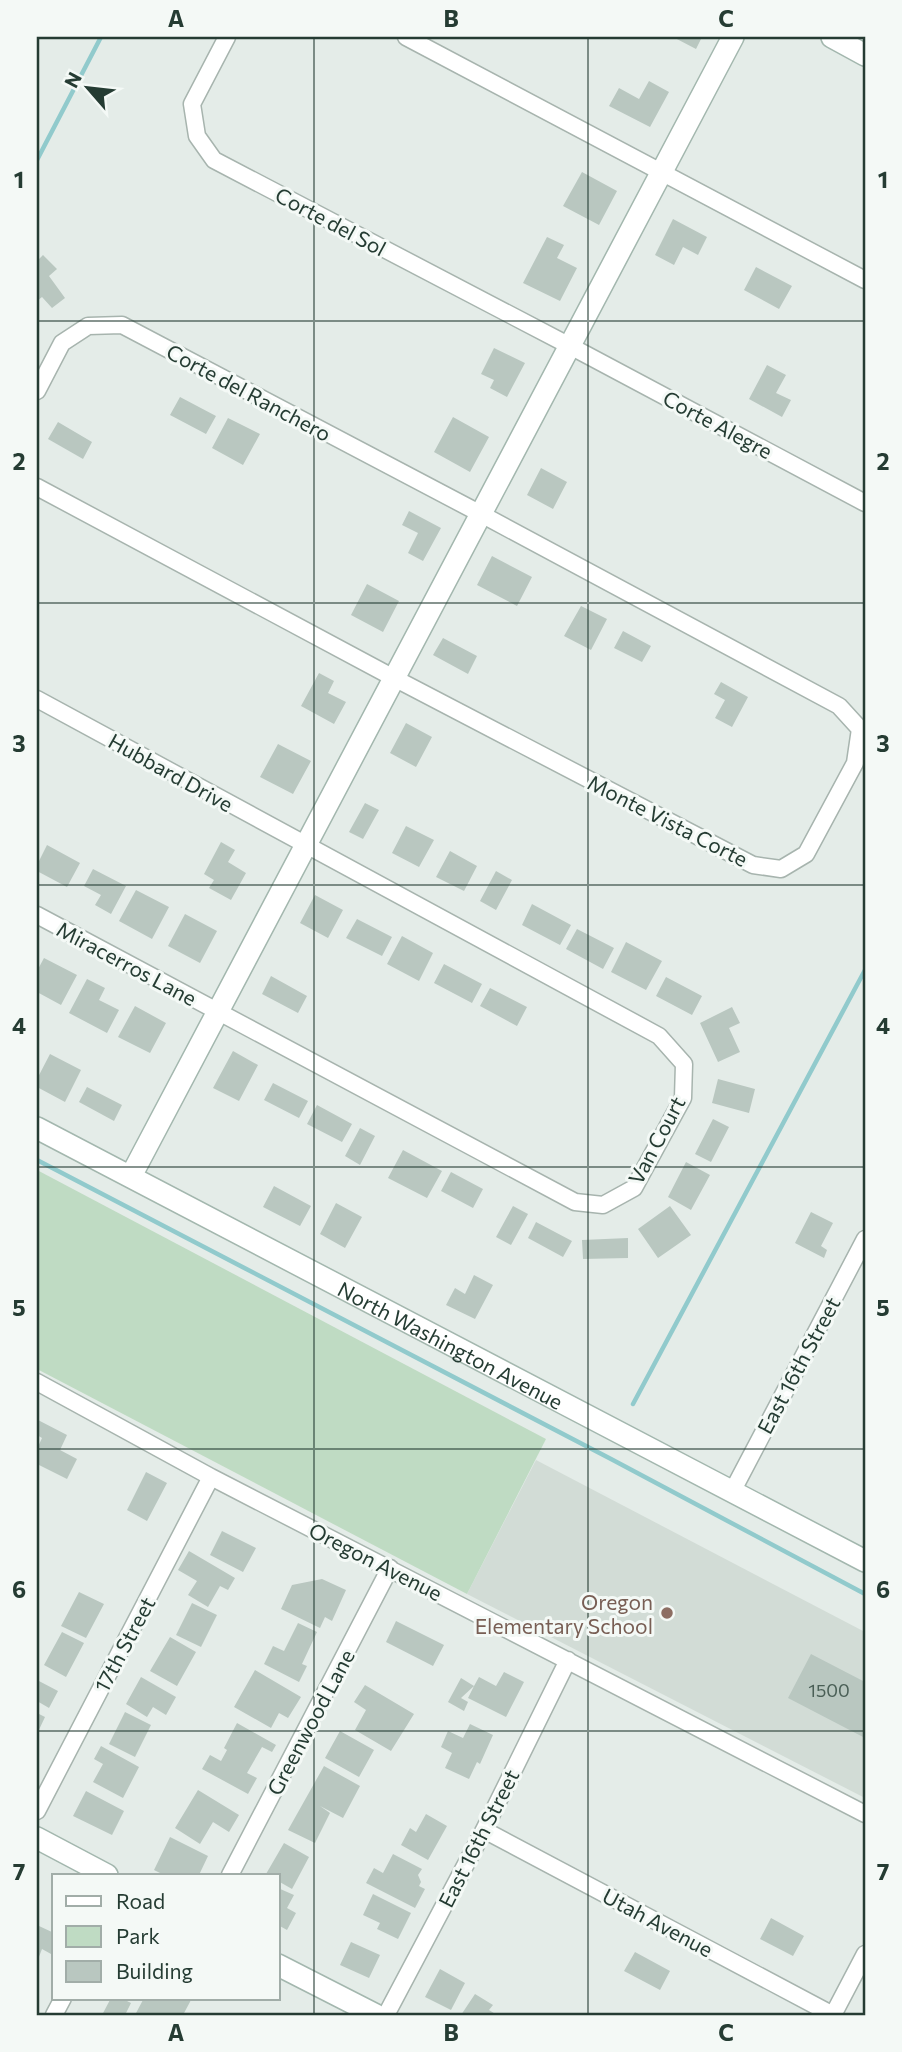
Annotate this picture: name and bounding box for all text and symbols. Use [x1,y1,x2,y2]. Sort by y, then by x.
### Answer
text: A [168,4,185,32]
text: B [443,4,459,32]
text: C [718,4,734,32]
north arrow [52,52,122,122]
text: N [59,68,86,91]
text: 1 [14,165,24,193]
text: 1 [878,165,888,193]
street label: Corte del Sol [271,181,391,261]
street label: Corte del Ranchero [163,338,335,446]
street label: Corte Alegre [659,385,777,463]
text: 2 [12,447,26,475]
text: 2 [876,447,890,475]
street label: Hubbard Drive [105,728,237,816]
text: 3 [12,729,26,757]
text: 3 [876,729,890,757]
street label: Monte Vista Corte [584,769,752,871]
street label: Miracerros Lane [53,916,201,1010]
text: 4 [12,1011,26,1039]
text: 4 [876,1011,890,1039]
street label: Van Court [622,1092,690,1188]
street label: North Washington Avenue [334,1275,568,1414]
street label: East 16th Street [751,1292,845,1438]
text: 5 [12,1293,26,1321]
text: 5 [876,1293,890,1321]
street label: Oregon Avenue [305,1517,447,1605]
text: 6 [12,1575,26,1603]
text: 6 [876,1575,890,1603]
place label: Oregon Elementary School [475,1589,653,1638]
street label: 17th Street [89,1592,159,1696]
marker: Oregon Elementary School [659,1605,675,1621]
street label: Greenwood Lane [261,1645,359,1799]
house number: 1500 [808,1679,850,1701]
street label: East 16th Street [433,1765,523,1911]
text: 7 [13,1857,25,1885]
text: 7 [877,1857,889,1885]
legend [52,1874,280,2000]
street label: Utah Avenue [599,1883,717,1961]
text: Road [116,1888,165,1913]
text: Park [116,1923,160,1948]
text: Building [116,1958,193,1983]
text: A [168,2018,185,2046]
text: B [443,2018,459,2046]
text: C [718,2018,734,2046]

